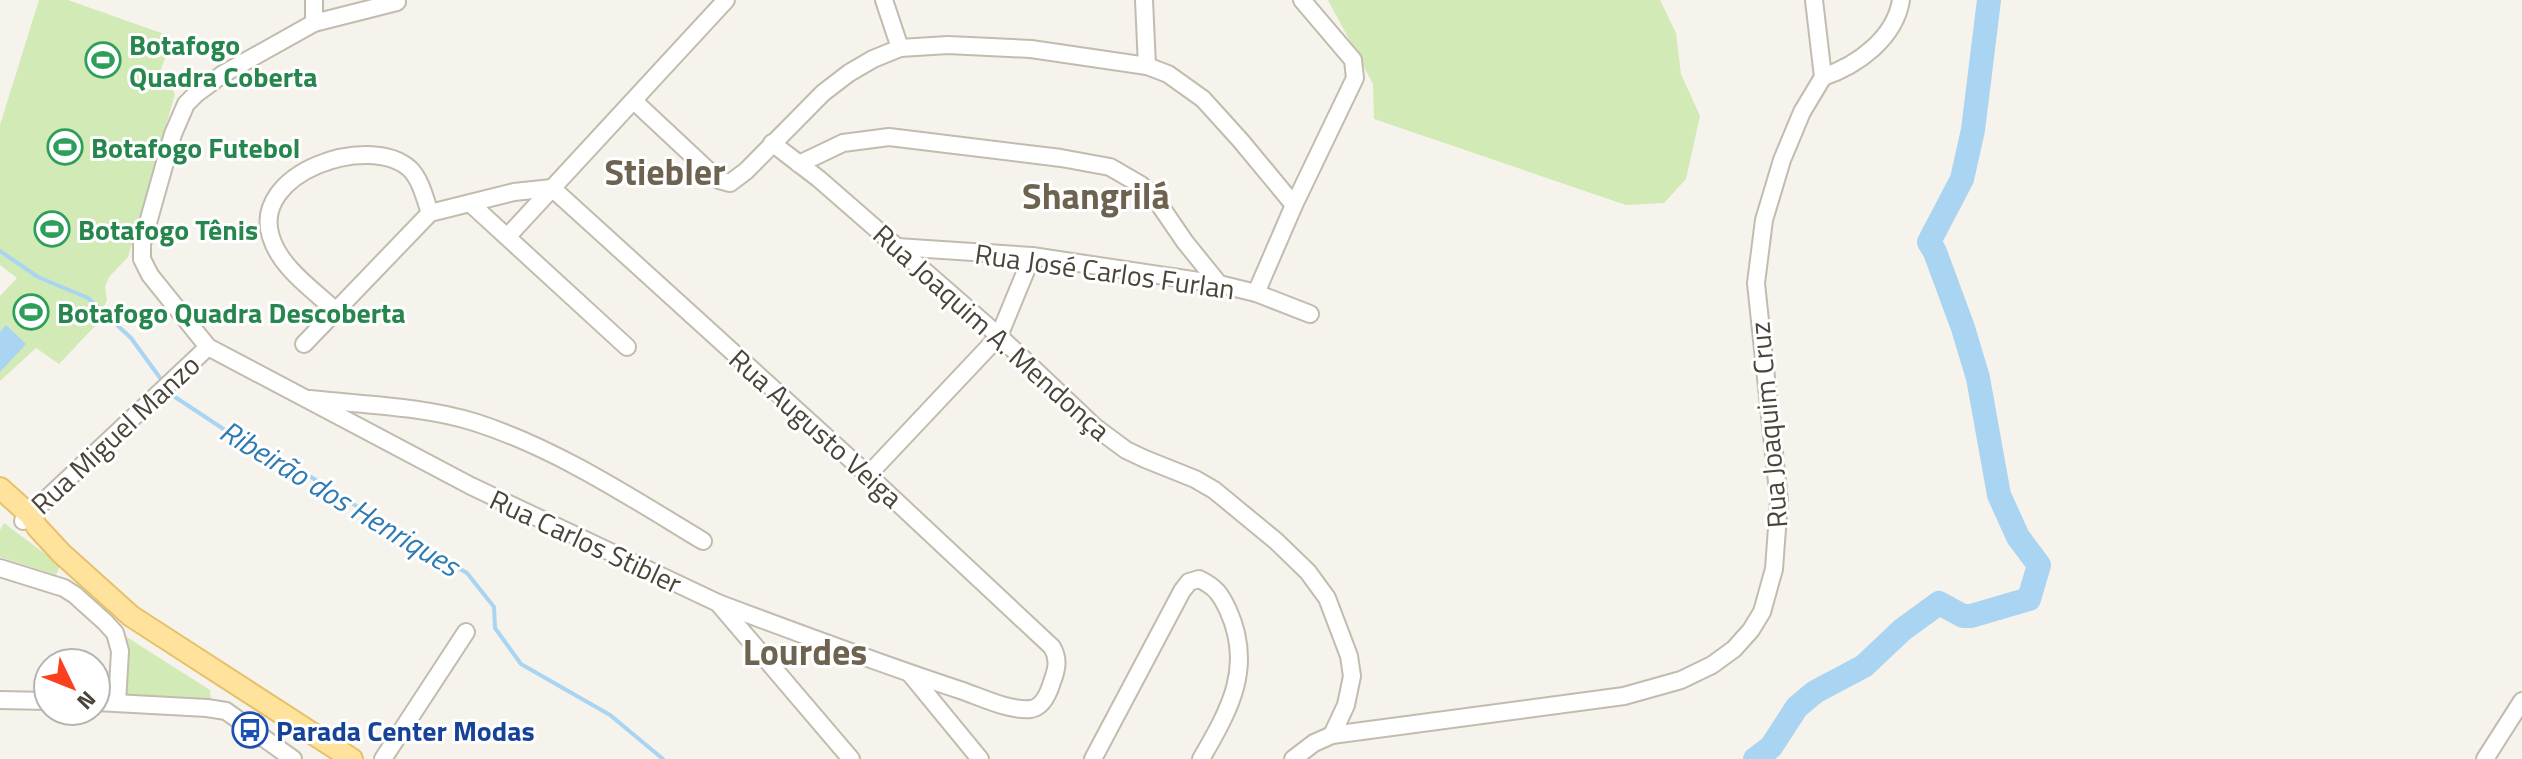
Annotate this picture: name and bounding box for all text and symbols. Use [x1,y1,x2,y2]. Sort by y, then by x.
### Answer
place label: Botafogo Quadra Coberta [129,23,318,98]
sports icon: Botafogo Quadra Coberta [84,41,122,79]
place label: Botafogo Futebol [91,126,300,169]
sports icon: Botafogo Futebol [46,128,84,166]
district label: Stiebler [604,144,726,199]
district label: Shangrilá [1022,168,1170,223]
place label: Botafogo Tênis [78,208,258,251]
sports icon: Botafogo Tênis [33,210,71,248]
street label: Rua Joaquim A. Mendonça [864,213,1120,451]
street label: Rua José Carlos Furlan [972,231,1238,311]
place label: Botafogo Quadra Descoberta [57,291,406,334]
sports icon: Botafogo Quadra Descoberta [12,293,50,331]
street label: Rua Joaquim Cruz [1738,320,1798,530]
street label: Rua Augusto Veiga [720,338,912,518]
street label: Rua Miguel Manzo [21,344,209,524]
water label: Ribeirão dos Henriques [211,408,470,589]
street label: Rua Carlos Stibler [483,478,689,604]
district label: Lourdes [743,624,867,679]
north arrow [32,647,112,727]
text: N [69,683,104,718]
place label: Parada Center Modas [276,709,535,752]
bus stop icon: Parada Center Modas [231,711,269,749]

